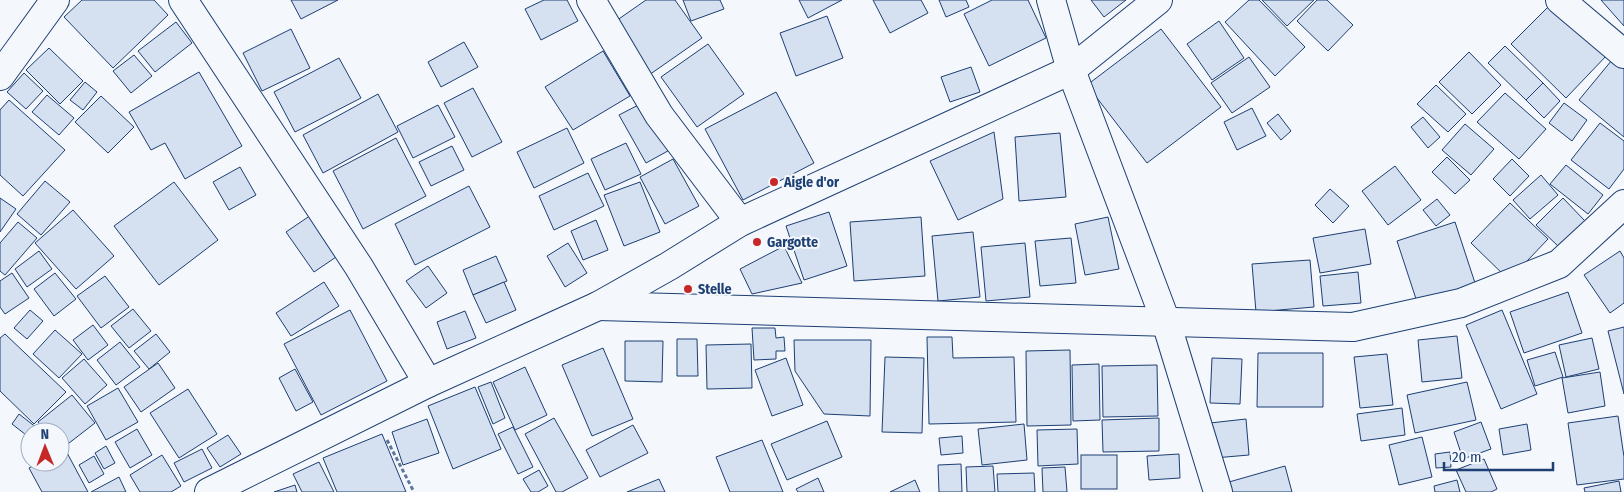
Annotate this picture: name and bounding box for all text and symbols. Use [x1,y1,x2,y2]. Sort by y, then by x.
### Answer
place label: Aigle d'or [783,174,840,191]
marker: Aigle d'or [768,176,780,188]
place label: Gargotte [767,234,818,251]
marker: Gargotte [751,236,763,248]
place label: Stelle [698,281,732,298]
marker: Stelle [682,283,694,295]
north arrow [20,422,70,472]
text: N [40,426,49,443]
scale bar [1444,440,1553,472]
text: 20 m [1452,448,1482,466]

